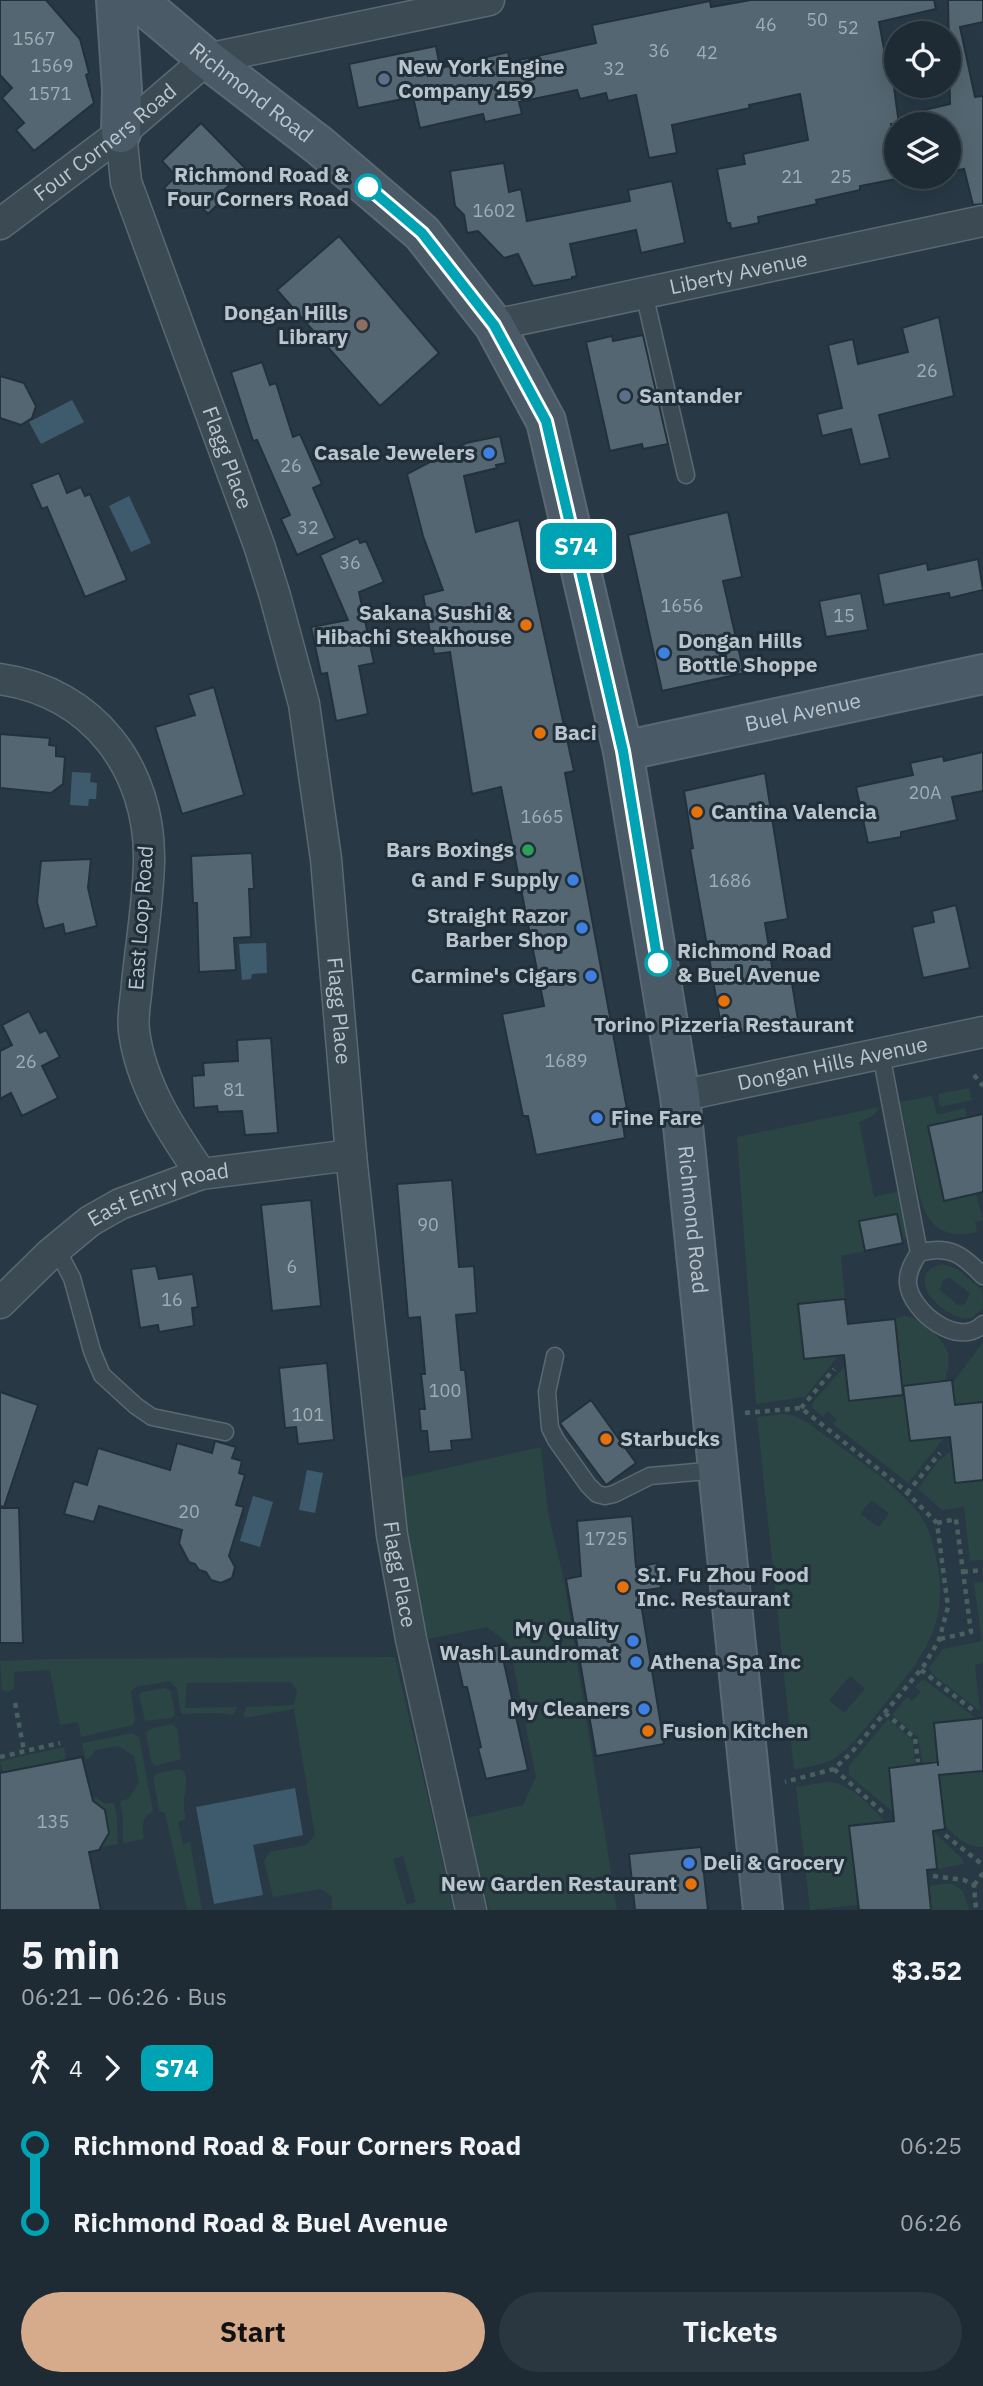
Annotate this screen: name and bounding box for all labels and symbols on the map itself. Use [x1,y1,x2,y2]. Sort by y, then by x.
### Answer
house number: 50 [806,8,828,31]
house number: 46 [755,13,777,36]
house number: 52 [837,16,859,39]
house number: 1567 [12,27,56,50]
street label: Richmond Road [184,35,319,148]
house number: 36 [648,39,670,62]
house number: 42 [696,41,718,64]
place label: New York Engine Company 159 [398,52,565,104]
house number: 1569 [30,54,74,77]
house number: 32 [603,57,625,80]
marker: New York Engine Company 159 [376,71,392,87]
street label: Four Corners Road [27,77,182,207]
house number: 1571 [28,82,72,105]
place label: Richmond Road & Four Corners Road [167,160,350,212]
house number: 21 [781,165,803,188]
house number: 25 [830,165,852,188]
marker: Richmond Road & Four Corners Road [355,174,381,200]
house number: 1602 [472,199,516,222]
street label: Liberty Avenue [667,244,810,300]
place label: Dongan Hills Library [224,298,349,350]
marker: Dongan Hills Library [354,317,370,333]
house number: 26 [916,359,938,382]
place label: Santander [639,381,743,409]
marker: Santander [617,388,633,404]
street label: Flagg Place [196,402,260,513]
place label: Casale Jewelers [314,438,475,466]
marker: Casale Jewelers [481,445,497,461]
house number: 26 [280,454,302,477]
house number: 32 [297,516,319,539]
line badge: S74 [536,523,616,569]
house number: 36 [339,551,361,574]
house number: 1656 [660,594,704,617]
place label: Sakana Sushi & Hibachi Steakhouse [316,598,513,650]
house number: 15 [833,604,855,627]
marker: Sakana Sushi & Hibachi Steakhouse [518,617,534,633]
place label: Dongan Hills Bottle Shoppe [678,626,818,678]
marker: Dongan Hills Bottle Shoppe [656,645,672,661]
street label: Buel Avenue [742,686,863,738]
place label: Baci [554,718,597,746]
marker: Baci [532,725,548,741]
house number: 20A [908,781,942,804]
place label: Cantina Valencia [711,797,877,825]
marker: Cantina Valencia [689,804,705,820]
house number: 1665 [520,805,564,828]
place label: Bars Boxings [386,835,514,863]
marker: Bars Boxings [520,842,536,858]
street label: East Loop Road [121,845,159,991]
place label: G and F Supply [411,865,560,893]
house number: 1686 [708,869,752,892]
marker: G and F Supply [565,872,581,888]
place label: Straight Razor Barber Shop [427,901,569,953]
marker: Straight Razor Barber Shop [574,920,590,936]
place label: Richmond Road & Buel Avenue [677,936,832,988]
marker: Richmond Road & Buel Avenue [645,950,671,976]
street label: Flagg Place [321,956,358,1065]
place label: Carmine's Cigars [411,961,577,989]
marker: Carmine's Cigars [583,968,599,984]
marker: Torino Pizzeria Restaurant [716,993,732,1009]
place label: Torino Pizzeria Restaurant [594,1010,854,1038]
street label: Dongan Hills Avenue [735,1029,930,1097]
house number: 1689 [544,1049,588,1072]
house number: 26 [15,1050,37,1073]
house number: 81 [223,1078,245,1101]
place label: Fine Fare [611,1103,702,1131]
marker: Fine Fare [589,1110,605,1126]
street label: Richmond Road [672,1144,715,1295]
street label: East Entry Road [82,1156,230,1233]
house number: 90 [417,1213,439,1236]
house number: 6 [287,1255,297,1278]
house number: 16 [161,1288,183,1311]
house number: 100 [429,1379,461,1402]
house number: 101 [292,1403,324,1426]
place label: Starbucks [620,1424,720,1452]
marker: Starbucks [598,1431,614,1447]
house number: 20 [178,1500,200,1523]
street label: Flagg Place [378,1520,424,1630]
house number: 1725 [584,1527,628,1550]
place label: S.I. Fu Zhou Food Inc. Restaurant [637,1560,809,1612]
marker: S.I. Fu Zhou Food Inc. Restaurant [615,1579,631,1595]
place label: My Quality Wash Laundromat [439,1614,620,1666]
marker: My Quality Wash Laundromat [625,1633,641,1649]
place label: Athena Spa Inc [650,1647,801,1675]
marker: Athena Spa Inc [628,1654,644,1670]
place label: My Cleaners [509,1694,630,1722]
marker: My Cleaners [636,1701,652,1717]
place label: Fusion Kitchen [662,1716,808,1744]
marker: Fusion Kitchen [640,1723,656,1739]
house number: 135 [37,1810,69,1833]
place label: Deli & Grocery [703,1848,845,1876]
marker: Deli & Grocery [681,1855,697,1871]
place label: New Garden Restaurant [441,1869,677,1897]
marker: New Garden Restaurant [683,1876,699,1892]

